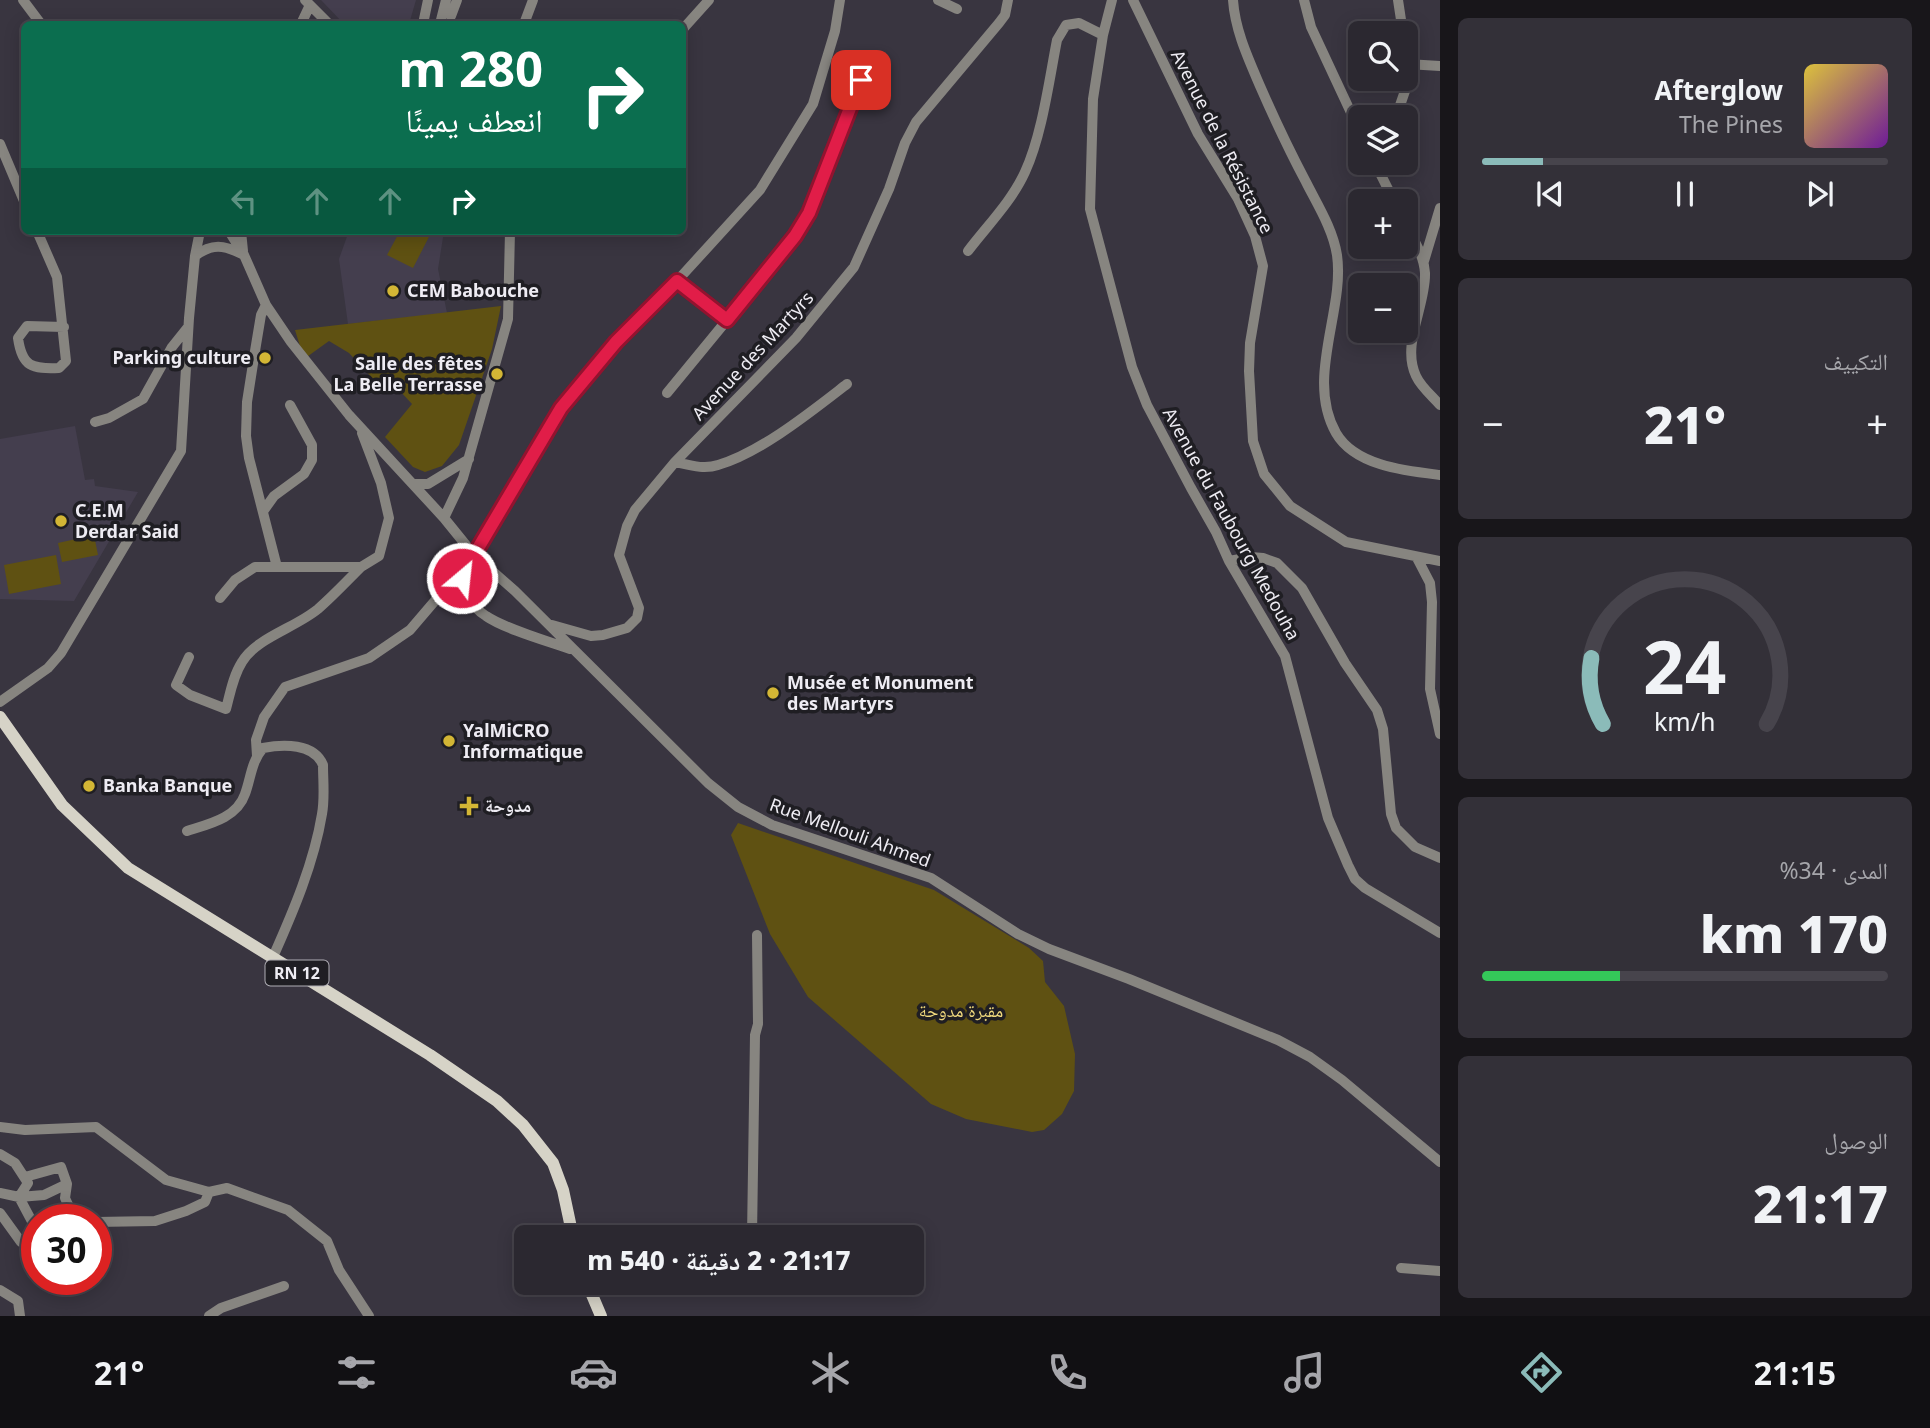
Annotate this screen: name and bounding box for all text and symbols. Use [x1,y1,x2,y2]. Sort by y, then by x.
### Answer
map controls [1348,21,1418,343]
button: search [1348,21,1418,91]
text: 280 m [398,35,543,101]
street label: Avenue de la Résistance [1166,46,1280,237]
icon: right [567,49,658,140]
pin [831,50,891,110]
icon: arrive [842,61,880,99]
text: Afterglow [1655,72,1783,108]
text: انعطف يمينًا [406,98,543,141]
button: layers [1348,105,1418,175]
text: The Pines [1679,108,1783,140]
icon: previous [1531,175,1569,213]
icon: pause [1666,175,1704,213]
icon: next [1801,175,1839,213]
icon: left [225,182,263,220]
icon: ahead [298,182,336,220]
icon: ahead [371,182,409,220]
icon: right [444,182,482,220]
button: + [1348,189,1418,259]
button: − [1348,273,1418,343]
place label: CEM Babouche [407,278,539,302]
marker: CEM Babouche [385,283,401,299]
street label: Avenue des Martyrs [686,286,818,425]
place label: Parking culture [112,345,251,369]
text: التكييف [1823,345,1888,377]
marker: Parking culture [257,350,273,366]
place label: Salle des fêtes La Belle Terrasse [333,351,483,396]
marker: Salle des fêtes La Belle Terrasse [489,366,505,382]
text: 21° [1644,388,1726,459]
text: − [1482,397,1504,449]
text: + [1866,397,1888,449]
street label: Avenue du Faubourg Medouha [1158,403,1306,644]
place label: C.E.M Derdar Said [75,498,179,543]
marker: C.E.M Derdar Said [53,513,69,529]
position arrow [425,541,499,615]
text: 24 [1643,616,1727,715]
place label: Musée et Monument des Martyrs [787,670,974,715]
marker: Musée et Monument des Martyrs [765,685,781,701]
text: km/h [1654,704,1716,738]
place label: YalMiCRO Informatique [463,718,583,763]
marker: YalMiCRO Informatique [441,733,457,749]
place label: Banka Banque [103,773,232,797]
marker: Banka Banque [81,778,97,794]
street label: Rue Mellouli Ahmed [767,792,934,872]
place label: مدوحة [485,793,531,817]
marker: مدوحة [459,796,479,816]
text: المدى · 34% [1779,854,1888,886]
text: 170 km [1700,897,1888,968]
road number: RN 12 [266,960,328,986]
park label: مقبرة مدوحة [919,998,1003,1022]
text: الوصول [1824,1124,1888,1156]
text: 21:17 [1753,1167,1888,1238]
speed limit sign: 30 [21,1204,112,1295]
text: 21:17 · 2 دقيقة · 540 m [587,1242,851,1278]
icon: filters [332,1348,381,1397]
icon: car [569,1348,618,1397]
icon: climate [806,1348,855,1397]
icon: phone [1043,1348,1092,1397]
icon: music [1280,1348,1329,1397]
icon: directions [1517,1348,1566,1397]
text: 21° [94,1351,144,1394]
text: 21:15 [1754,1351,1836,1394]

